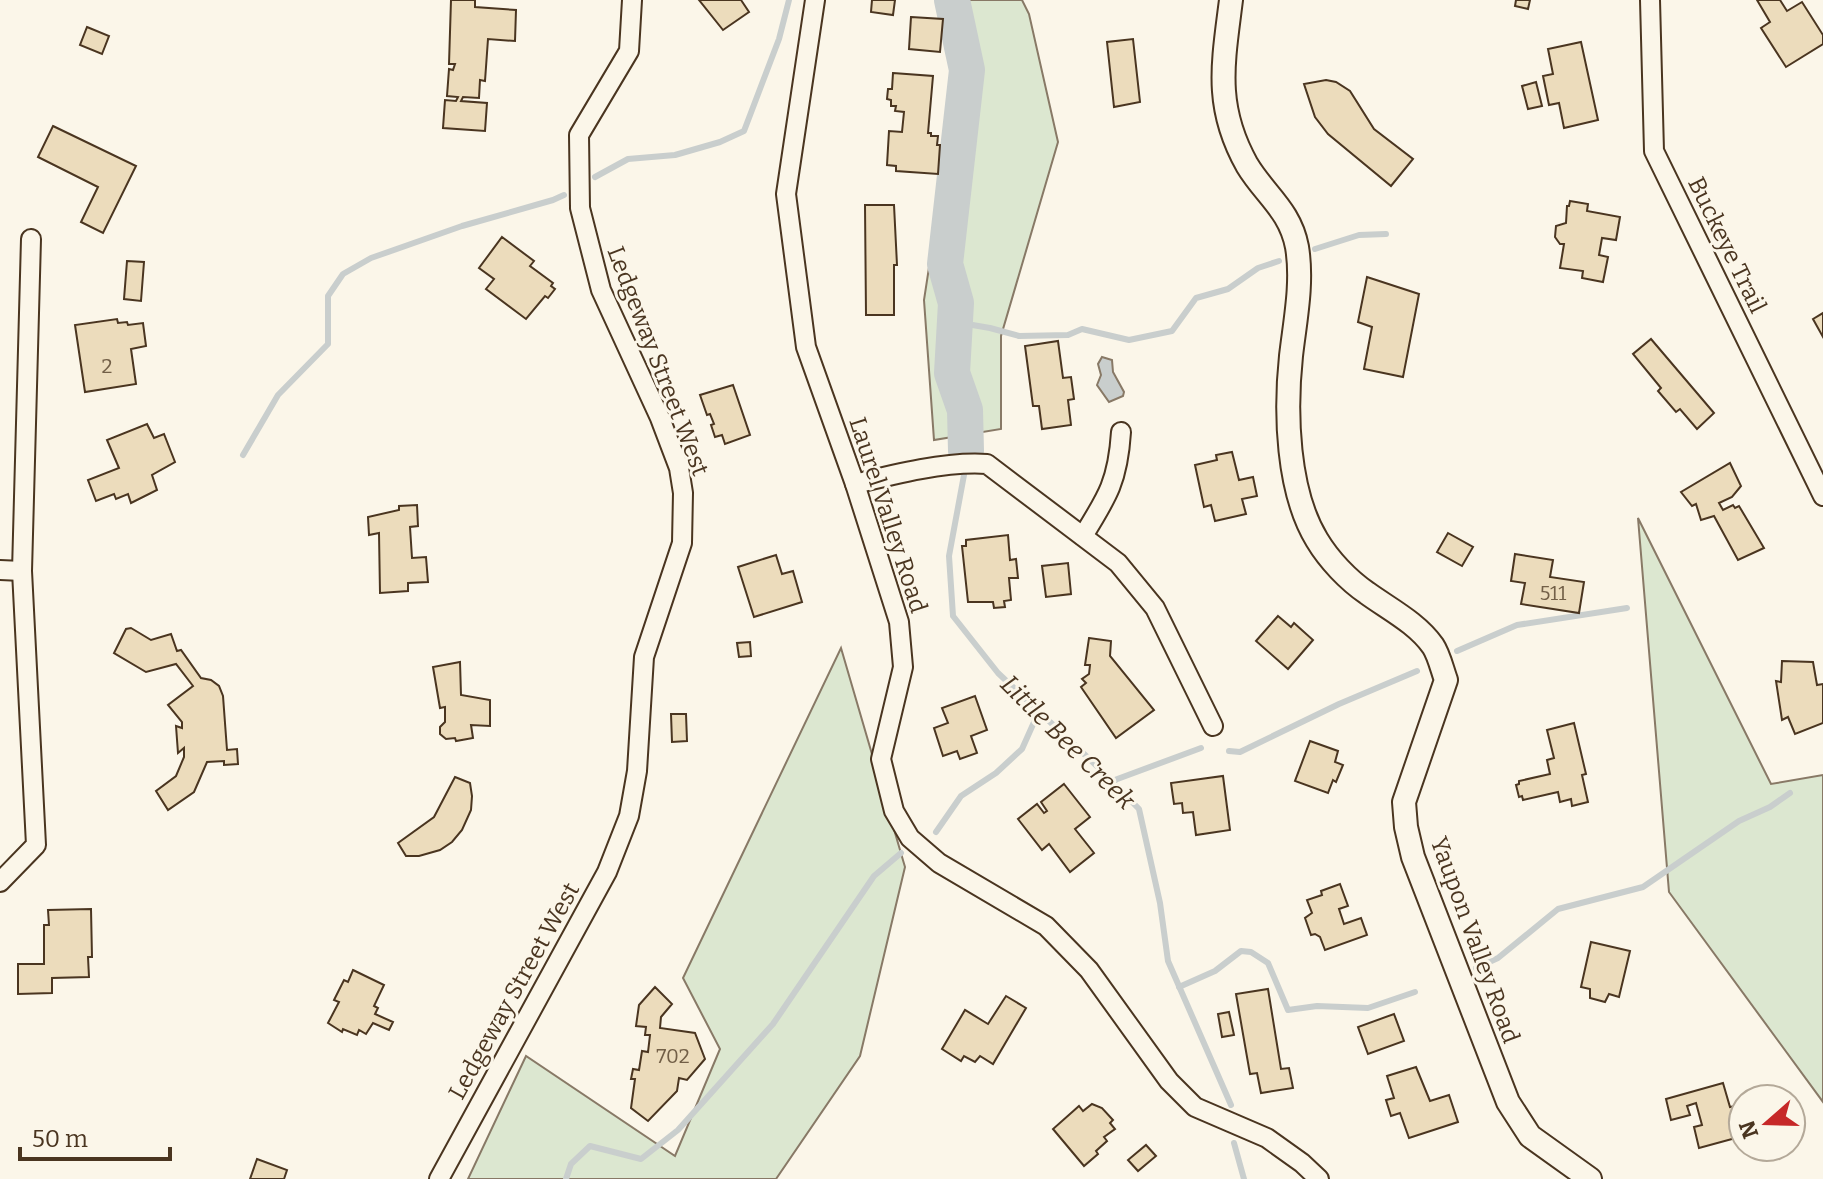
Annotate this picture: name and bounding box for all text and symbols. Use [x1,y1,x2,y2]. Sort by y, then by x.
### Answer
street label: Buckeye Trail [1682,172,1772,318]
street label: Ledgeway Street West [601,242,715,480]
house number: 2 [102,354,112,378]
street label: Laurel Valley Road [843,414,933,616]
house number: 511 [1540,581,1566,605]
water label: Little Bee Creek [994,669,1142,817]
street label: Yaupon Valley Road [1425,833,1525,1047]
street label: Ledgeway Street West [443,878,585,1104]
house number: 702 [656,1044,690,1068]
north arrow [1727,1083,1807,1163]
scale bar [20,1111,170,1161]
text: N [1733,1117,1764,1142]
text: 50 m [32,1125,88,1153]

